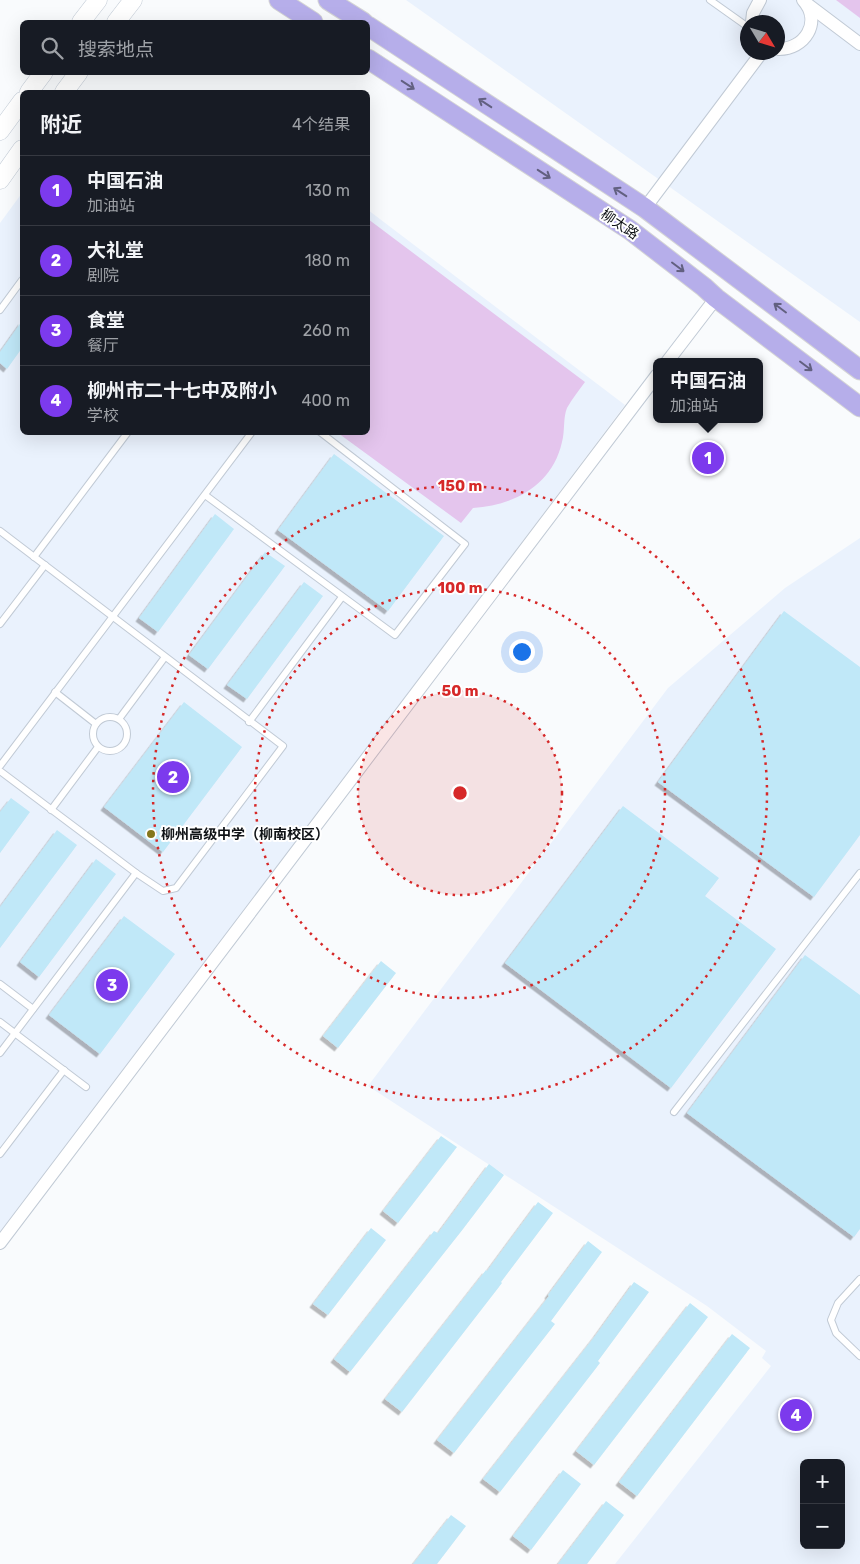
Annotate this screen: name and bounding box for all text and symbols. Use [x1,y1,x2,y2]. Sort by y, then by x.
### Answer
north arrow [740,15,785,60]
search box [20,20,370,75]
icon: search [38,34,66,62]
text: 搜索地点 [78,38,154,61]
one-way arrow [401,81,415,91]
one-way arrow [478,97,492,107]
text: 附近 [40,112,82,137]
text: 4个结果 [292,115,350,134]
text: 中国石油 [87,169,163,192]
one-way arrow [537,169,551,179]
text: 1 [52,181,60,200]
text: 130 m [305,181,350,200]
one-way arrow [614,187,628,197]
text: 加油站 [87,196,135,215]
street label: 柳太路 [598,206,642,243]
text: 大礼堂 [87,239,144,262]
text: 2 [51,251,61,270]
text: 180 m [305,251,350,270]
one-way arrow [671,261,684,272]
text: 剧院 [87,266,119,285]
one-way arrow [774,303,787,314]
text: 食堂 [87,309,125,332]
text: 3 [51,321,61,340]
text: 260 m [303,321,350,340]
text: 餐厅 [87,336,119,355]
popup [653,358,763,423]
one-way arrow [799,361,812,372]
text: 中国石油 [670,369,746,392]
text: 柳州市二十七中及附小 [87,379,277,402]
text: 4 [51,391,61,410]
text: 400 m [302,391,350,410]
text: 加油站 [670,396,718,415]
text: 学校 [87,406,119,425]
pin: 1 [692,439,724,477]
text: 150 m [438,477,482,495]
text: 100 m [438,579,482,597]
your location [509,639,535,665]
text: 50 m [442,682,478,700]
pin: 2 [157,758,189,796]
centre of rings [451,784,469,802]
place label: 柳州高级中学（柳南校区） [161,826,329,843]
marker: 柳州高级中学（柳南校区） [145,828,157,840]
pin: 3 [96,966,128,1004]
pin: 4 [780,1396,812,1434]
map controls [800,1459,845,1549]
button: + [800,1459,845,1504]
button: − [800,1504,845,1549]

